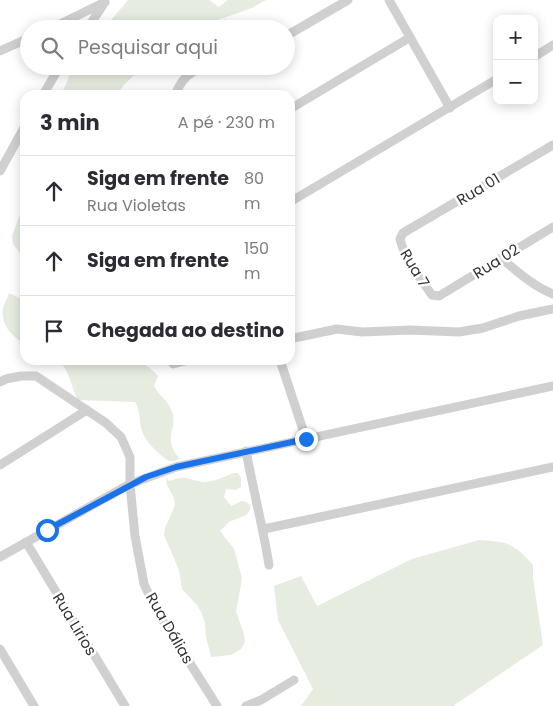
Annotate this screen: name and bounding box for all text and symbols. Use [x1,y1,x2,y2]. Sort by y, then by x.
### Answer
map controls [493,15,538,105]
button: + [493,15,538,60]
search box [20,20,295,75]
icon: search [38,34,66,62]
text: Pesquisar aqui [78,34,218,61]
button: − [493,60,538,105]
text: 3 min [40,108,100,137]
text: A pé · 230 m [178,111,275,134]
text: Siga em frente [87,165,229,192]
text: 80 m [244,167,264,215]
street label: Rua 01 [452,168,504,210]
icon: ahead [40,177,68,205]
text: Rua Violetas [87,194,186,217]
text: 150 m [244,237,269,285]
street label: Rua 02 [469,239,523,283]
street label: Rua 7 [395,245,435,291]
icon: ahead [40,247,68,275]
text: Siga em frente [87,247,229,274]
icon: arrive [40,317,68,345]
text: Chegada ao destino [87,317,284,344]
route end [295,428,318,451]
route start [36,519,59,542]
street label: Rua Lirios [48,589,102,659]
street label: Rua Dálias [141,589,199,668]

